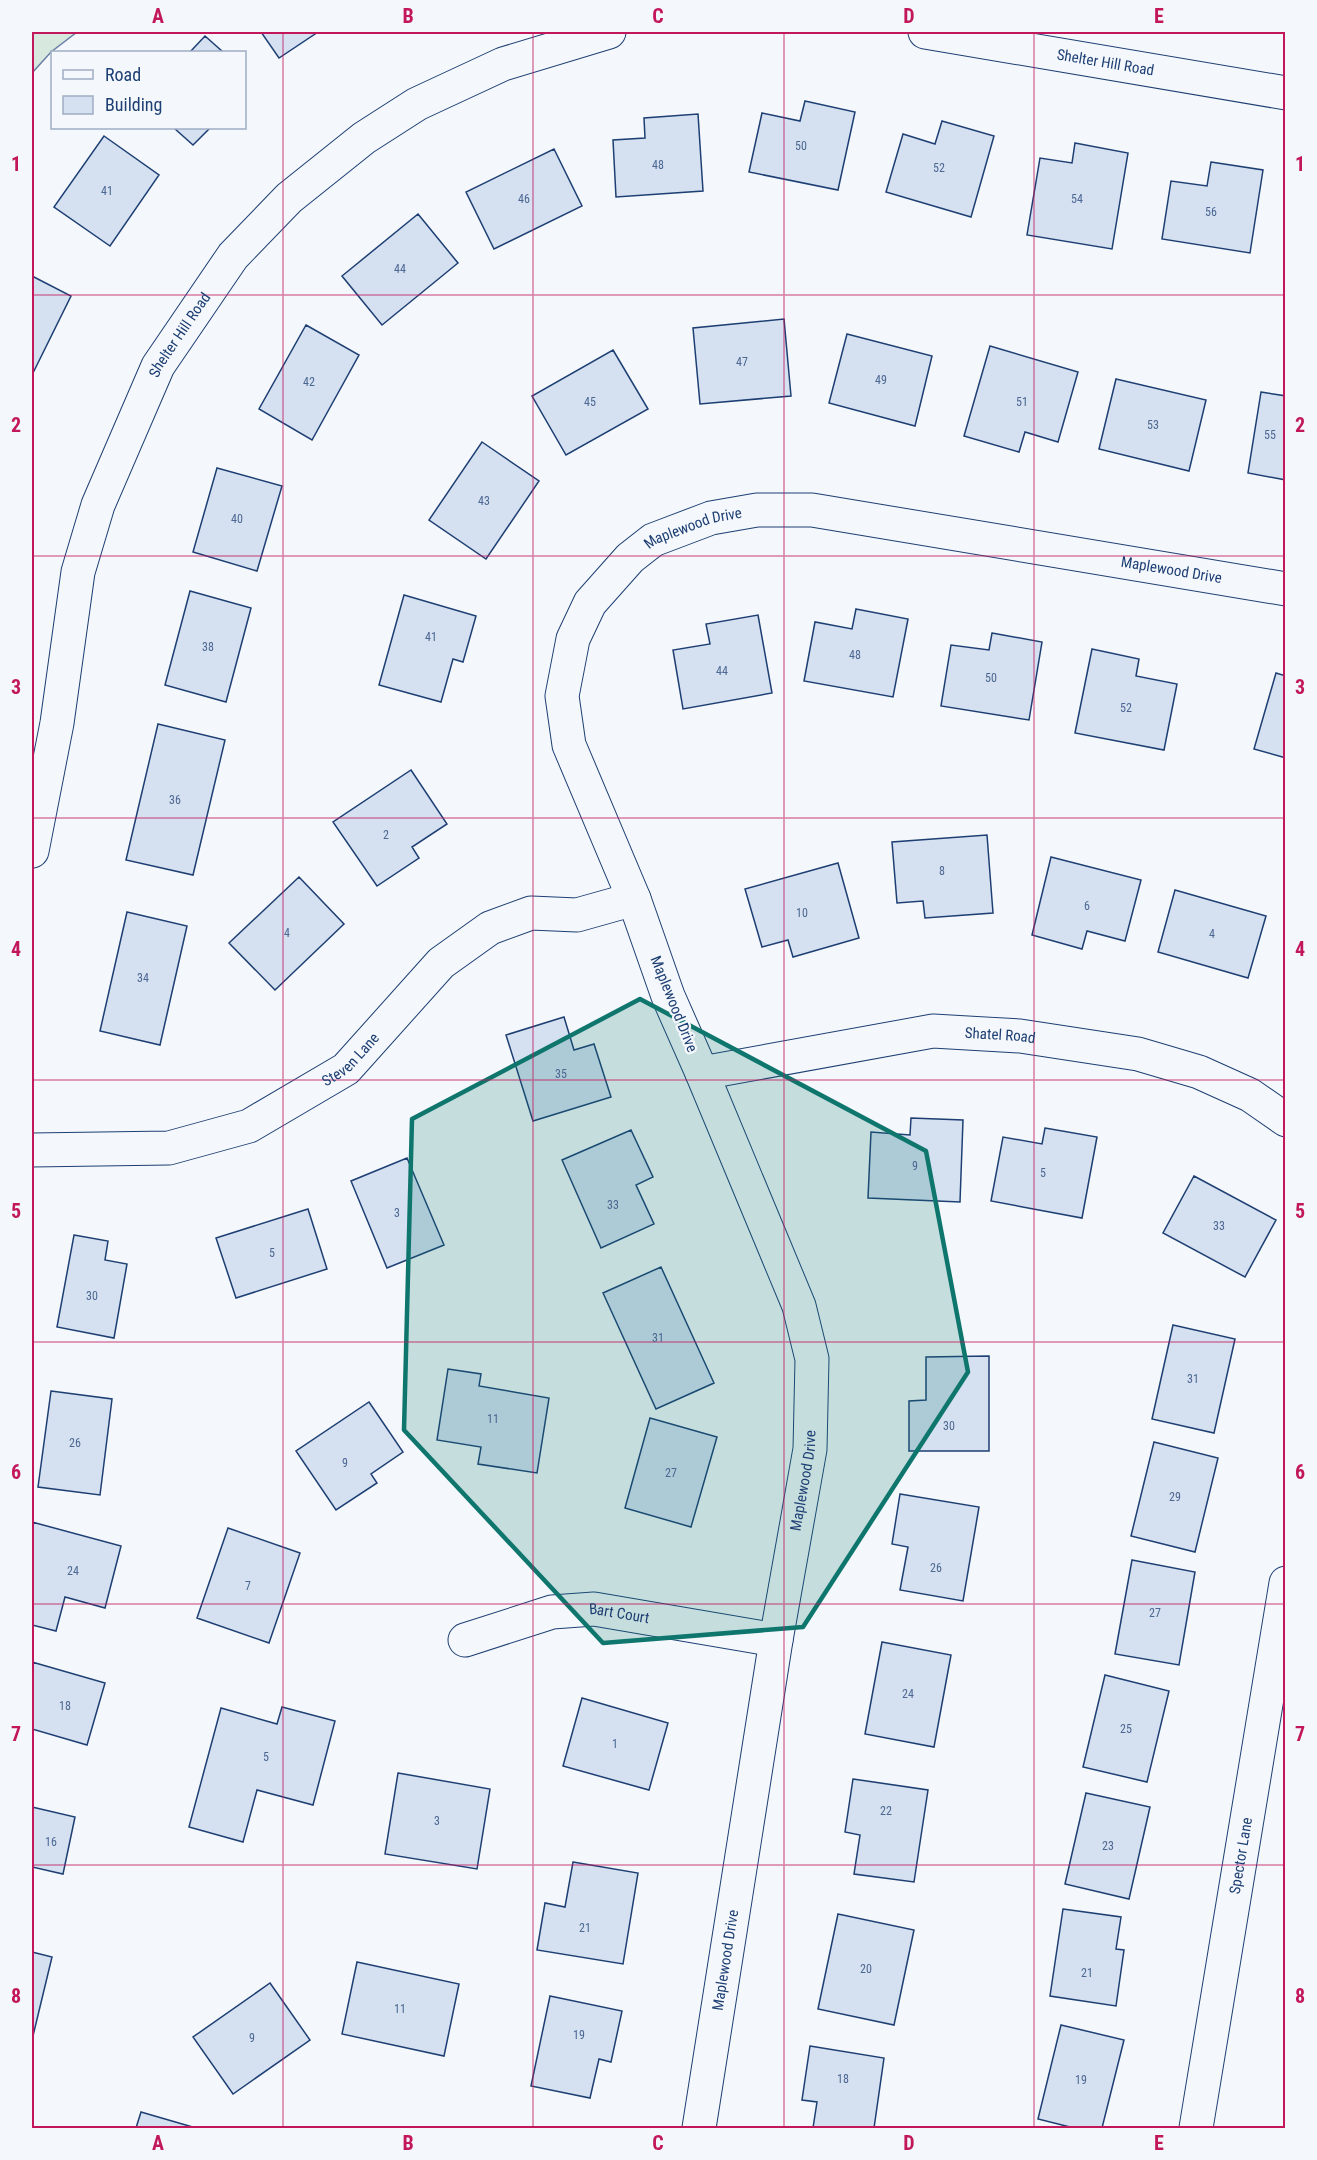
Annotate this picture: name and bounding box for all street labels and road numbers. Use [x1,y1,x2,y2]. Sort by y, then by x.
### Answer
street label: Shelter Hill Road [1055,45,1155,80]
street label: Shelter Hill Road [145,289,214,380]
street label: Maplewood Drive [640,504,743,553]
street label: Maplewood Drive [1120,553,1223,587]
street label: Maplewood Drive [647,953,701,1055]
street label: Shatel Road [964,1024,1037,1047]
street label: Steven Lane [319,1029,383,1090]
street label: Maplewood Drive [787,1430,819,1532]
street label: Bart Court [588,1600,651,1627]
street label: Spector Lane [1226,1816,1256,1895]
street label: Maplewood Drive [709,1908,742,2012]

